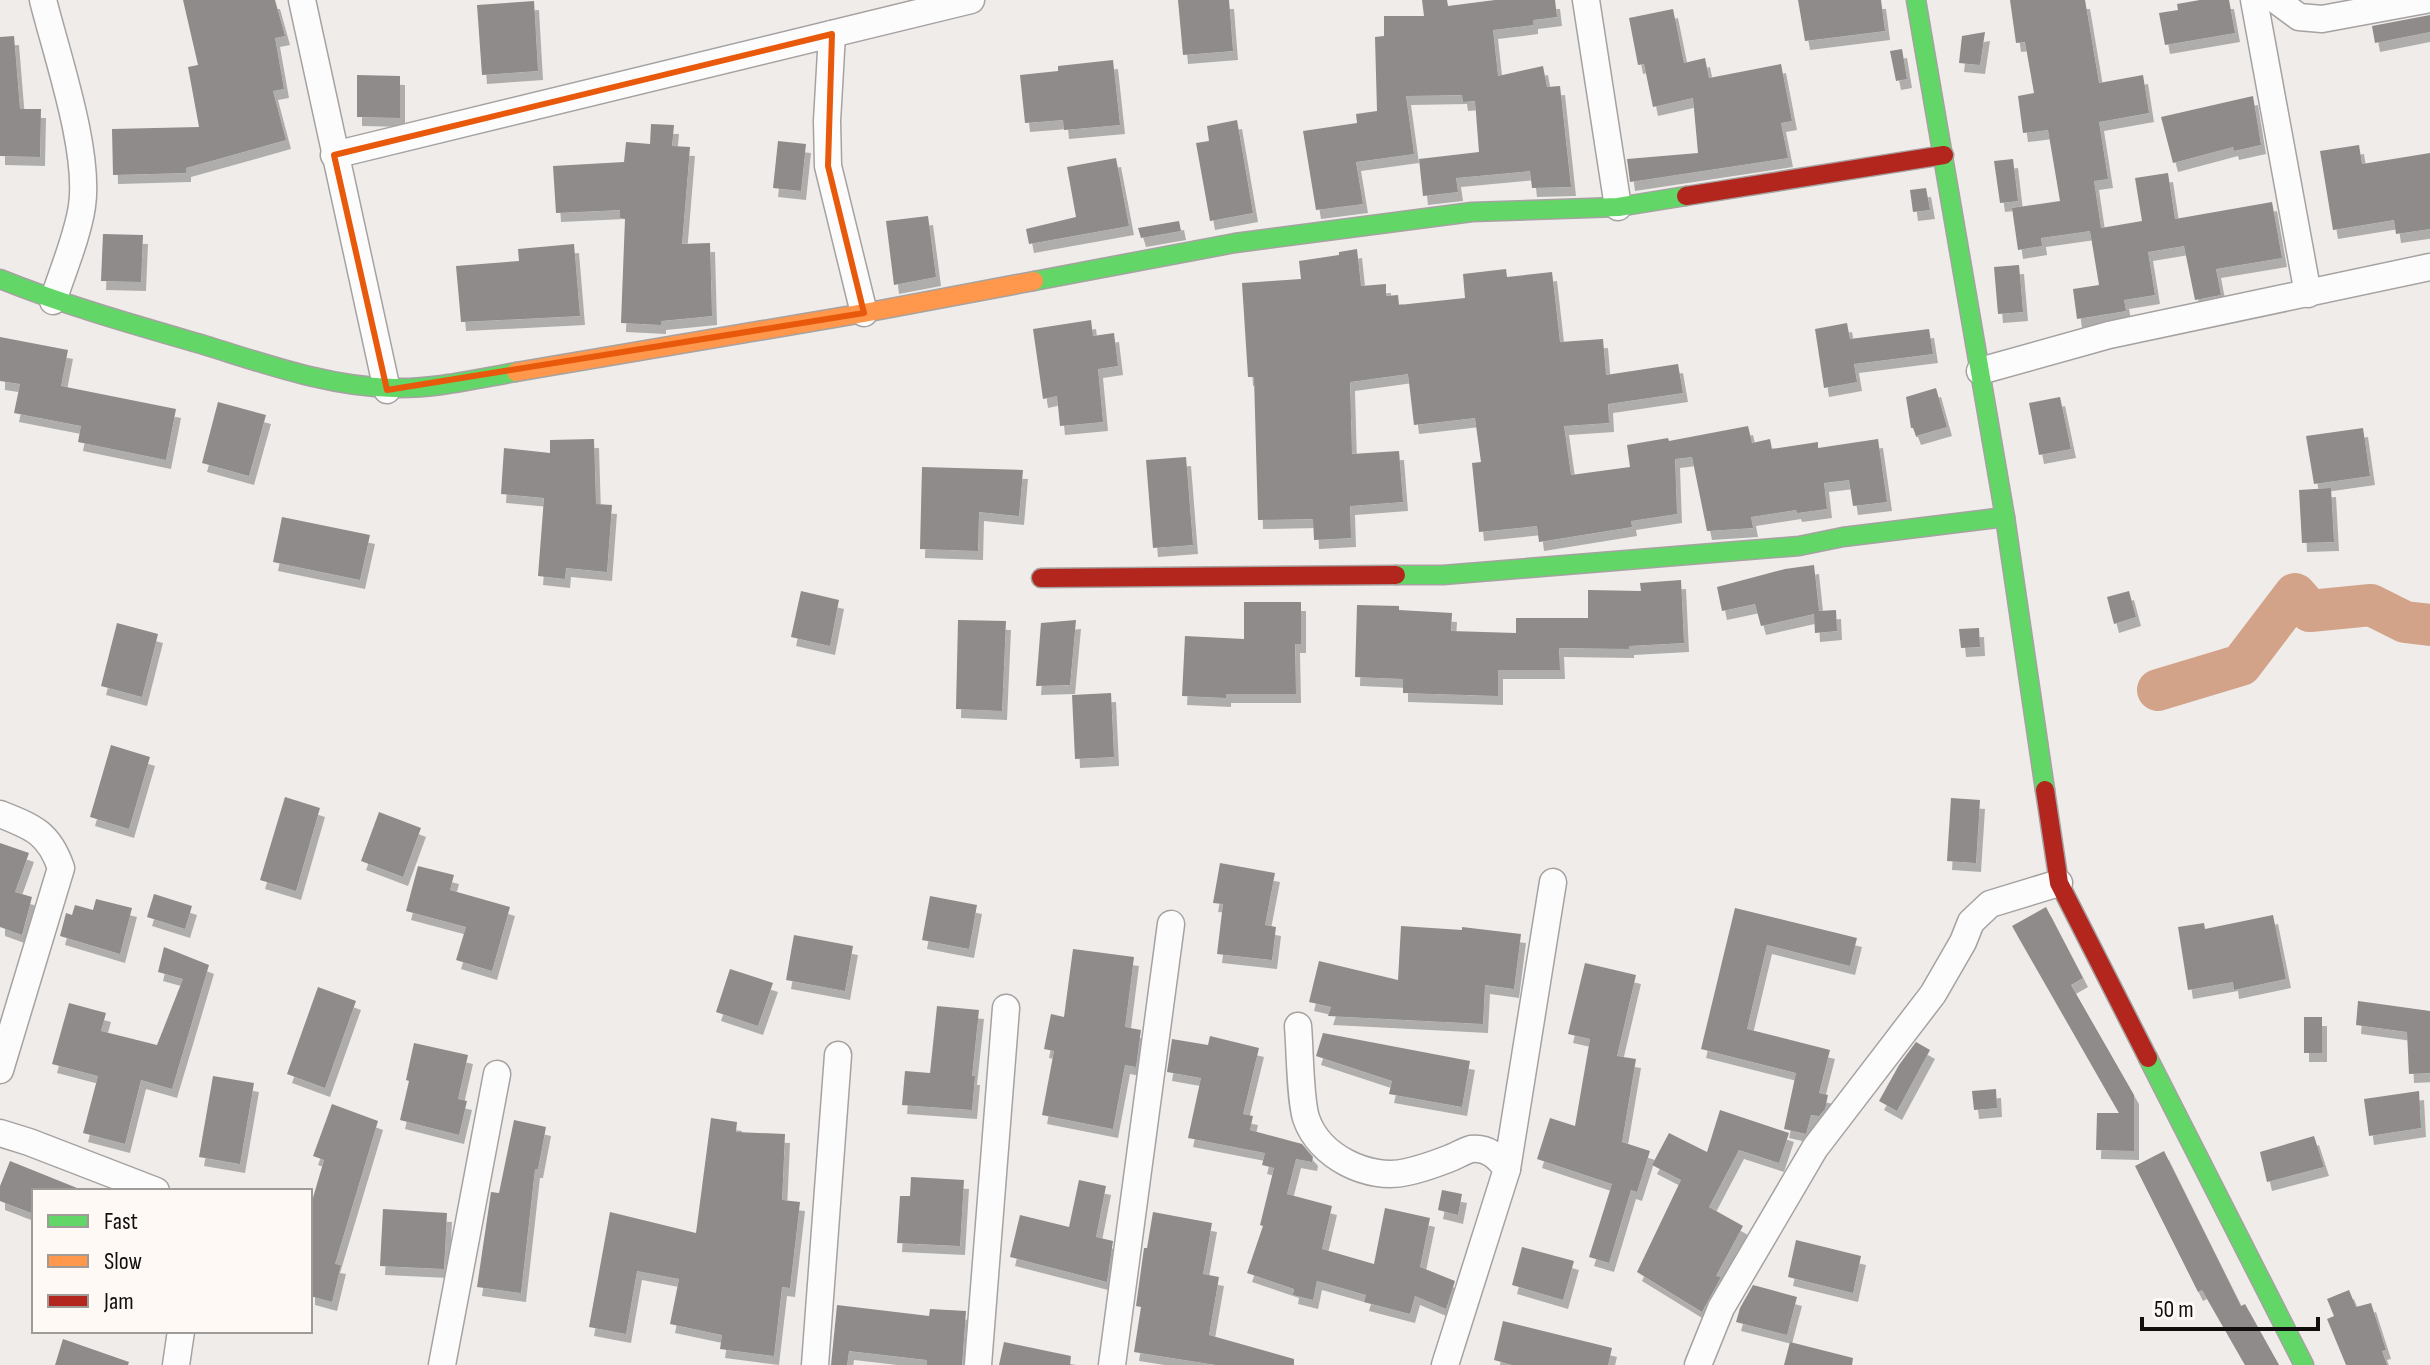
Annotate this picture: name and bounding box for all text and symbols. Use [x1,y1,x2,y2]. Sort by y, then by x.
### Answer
legend [32,1189,312,1333]
text: Fast [104,1207,138,1236]
text: Slow [104,1247,142,1276]
scale bar [2142,1281,2318,1331]
text: Jam [103,1287,134,1316]
text: 50 m [2154,1295,2194,1324]

